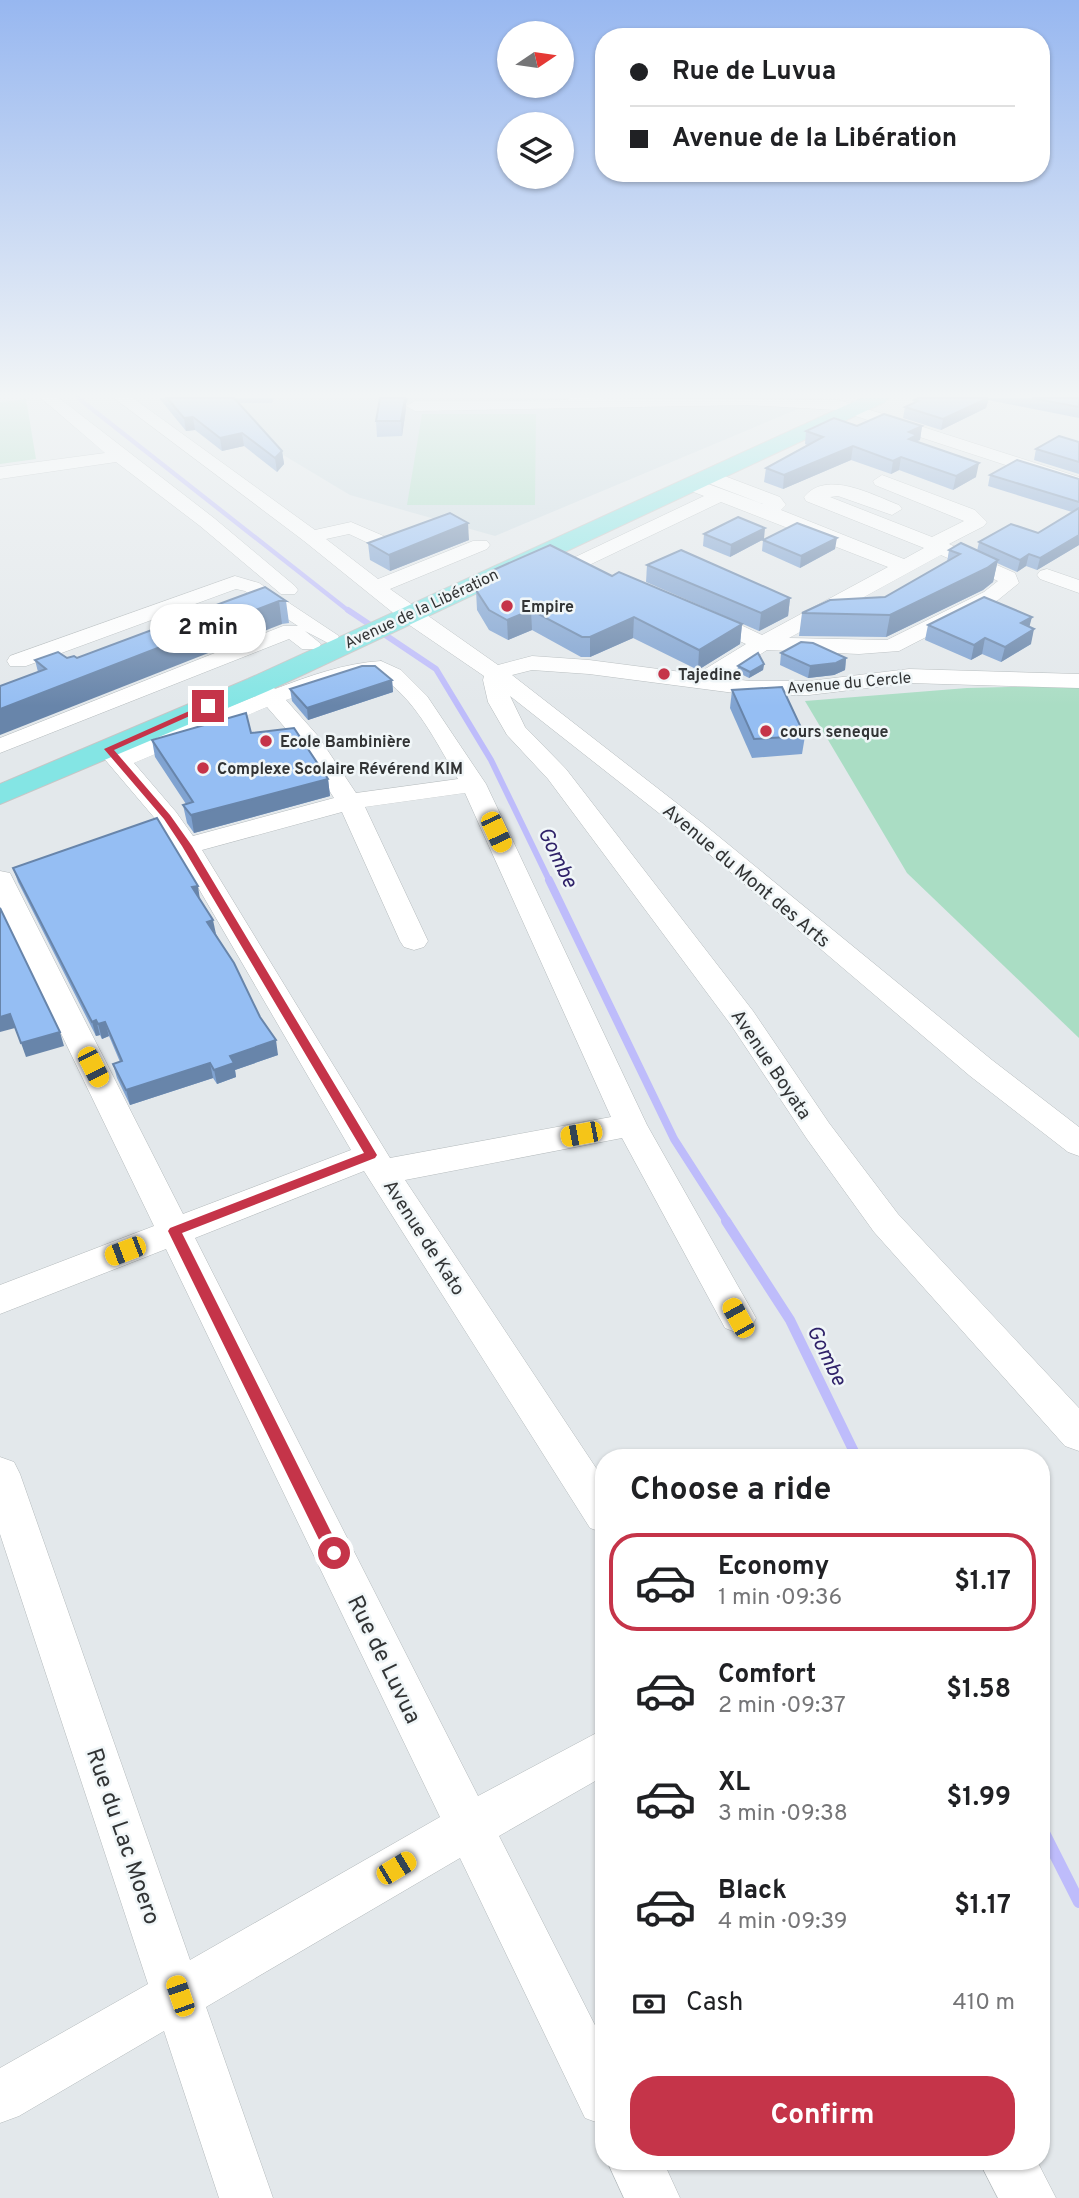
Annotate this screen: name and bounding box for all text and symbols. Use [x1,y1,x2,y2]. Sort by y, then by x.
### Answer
north arrow [497,21,574,98]
map controls [497,21,574,189]
text: Rue de Luvua [672,56,836,89]
button: layers [497,112,574,189]
text: Avenue de la Libération [672,123,957,156]
street label: Avenue de la Libération [342,565,502,654]
marker: Empire [499,598,515,614]
place label: Empire [521,598,574,618]
callout: 2 min [150,604,266,654]
text: 2 min [178,614,238,643]
marker: Tajedine [656,666,672,682]
place label: Tajedine [678,666,742,686]
street label: Avenue du Cercle [786,669,912,699]
route end [192,690,224,722]
marker: cours seneque [758,723,774,739]
place label: cours seneque [780,723,889,743]
marker: Ecole Bambinière [258,733,274,749]
place label: Ecole Bambinière [280,733,411,753]
marker: Complexe Scolaire Révérend KIM [195,760,211,776]
place label: Complexe Scolaire Révérend KIM [217,760,463,780]
street label: Avenue du Mont des Arts [657,799,834,954]
car [478,809,515,855]
water label: Gombe [530,823,583,894]
street label: Avenue Boyata [725,1006,816,1125]
car [75,1044,112,1090]
car [559,1120,604,1148]
street label: Avenue de Kato [377,1176,470,1300]
car [102,1234,149,1268]
car [719,1295,758,1341]
water label: Gombe [799,1321,852,1392]
text: Choose a ride [630,1471,831,1511]
route start [318,1537,350,1569]
icon: car [634,1551,697,1614]
text: Economy [718,1551,829,1584]
text: $1.17 [954,1566,1011,1599]
text: 1 min · 09:36 [718,1584,842,1613]
street label: Rue de Luvua [339,1591,426,1729]
icon: car [634,1659,697,1722]
text: Comfort [718,1659,816,1692]
text: $1.58 [946,1674,1011,1707]
text: 2 min · 09:37 [718,1692,846,1721]
street label: Rue du Lac Moero [78,1745,165,1929]
icon: car [634,1767,697,1830]
text: XL [718,1767,750,1800]
text: $1.99 [947,1782,1011,1815]
text: 3 min · 09:38 [718,1800,848,1829]
car [373,1848,420,1888]
icon: car [634,1875,697,1938]
text: Black [718,1875,787,1908]
text: $1.17 [954,1890,1011,1923]
text: 4 min · 09:39 [718,1908,848,1937]
car [164,1973,197,2019]
icon: cash [630,1985,668,2023]
text: Cash [686,1987,743,2020]
text: 410 m [952,1989,1015,2018]
button: Confirm [630,2076,1015,2156]

